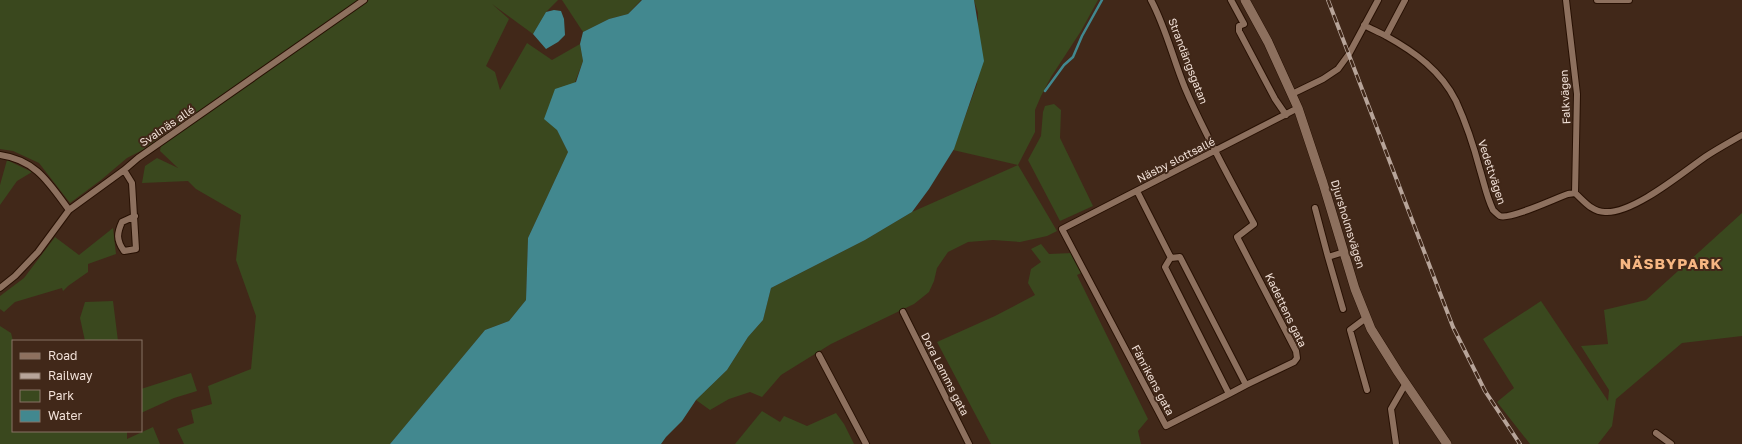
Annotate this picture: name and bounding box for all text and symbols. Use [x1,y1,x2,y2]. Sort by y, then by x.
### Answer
street label: Strandängsgatan [1166,16,1211,106]
street label: Falkvägen [1557,69,1572,125]
street label: Svalnäs allé [137,102,197,149]
street label: Näsby slottsallé [1135,134,1217,185]
street label: Vedettvägen [1476,138,1509,206]
street label: Djursholmsvägen [1329,178,1368,270]
district label: NÄSBYPARK [1620,254,1722,272]
street label: Kadettens gata [1263,271,1310,349]
street label: Dora Lamms gata [919,330,972,418]
legend [12,340,142,432]
street label: Fänrikens gata [1129,342,1177,417]
text: Road [48,348,77,363]
text: Railway [48,368,93,383]
text: Park [48,388,74,403]
text: Water [48,408,82,423]

